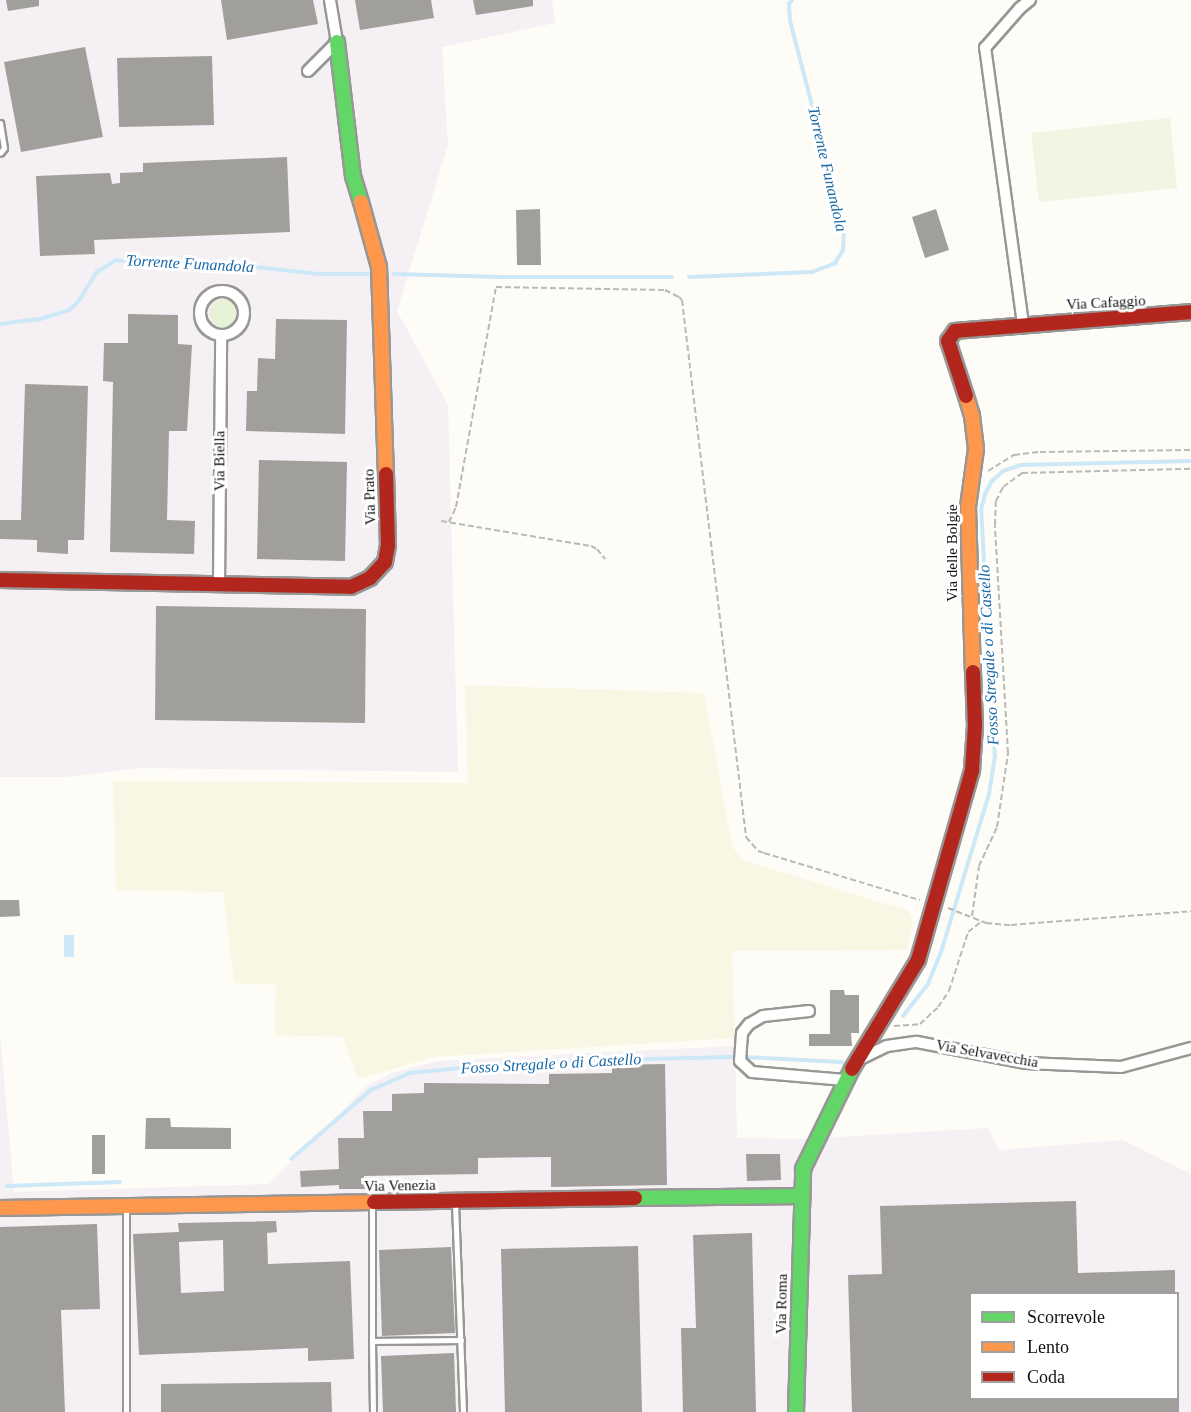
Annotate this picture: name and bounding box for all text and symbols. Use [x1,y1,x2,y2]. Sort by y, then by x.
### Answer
water label: Torrente Funandola [803,104,851,234]
water label: Torrente Funandola [126,251,254,277]
street label: Via Cafaggio [1066,292,1146,314]
street label: Via Biella [211,431,229,491]
street label: Via Prato [360,469,380,525]
street label: Via delle Bolgie [944,504,962,602]
water label: Fosso Stregale o di Castello [975,564,1003,746]
street label: Via Selvavecchia [934,1036,1040,1072]
water label: Fosso Stregale o di Castello [460,1050,642,1078]
street label: Via Venezia [364,1176,436,1196]
street label: Via Roma [772,1274,792,1334]
legend [969,1292,1179,1400]
text: Scorrevole [1027,1307,1105,1327]
text: Lento [1027,1337,1069,1357]
text: Coda [1027,1367,1065,1387]

